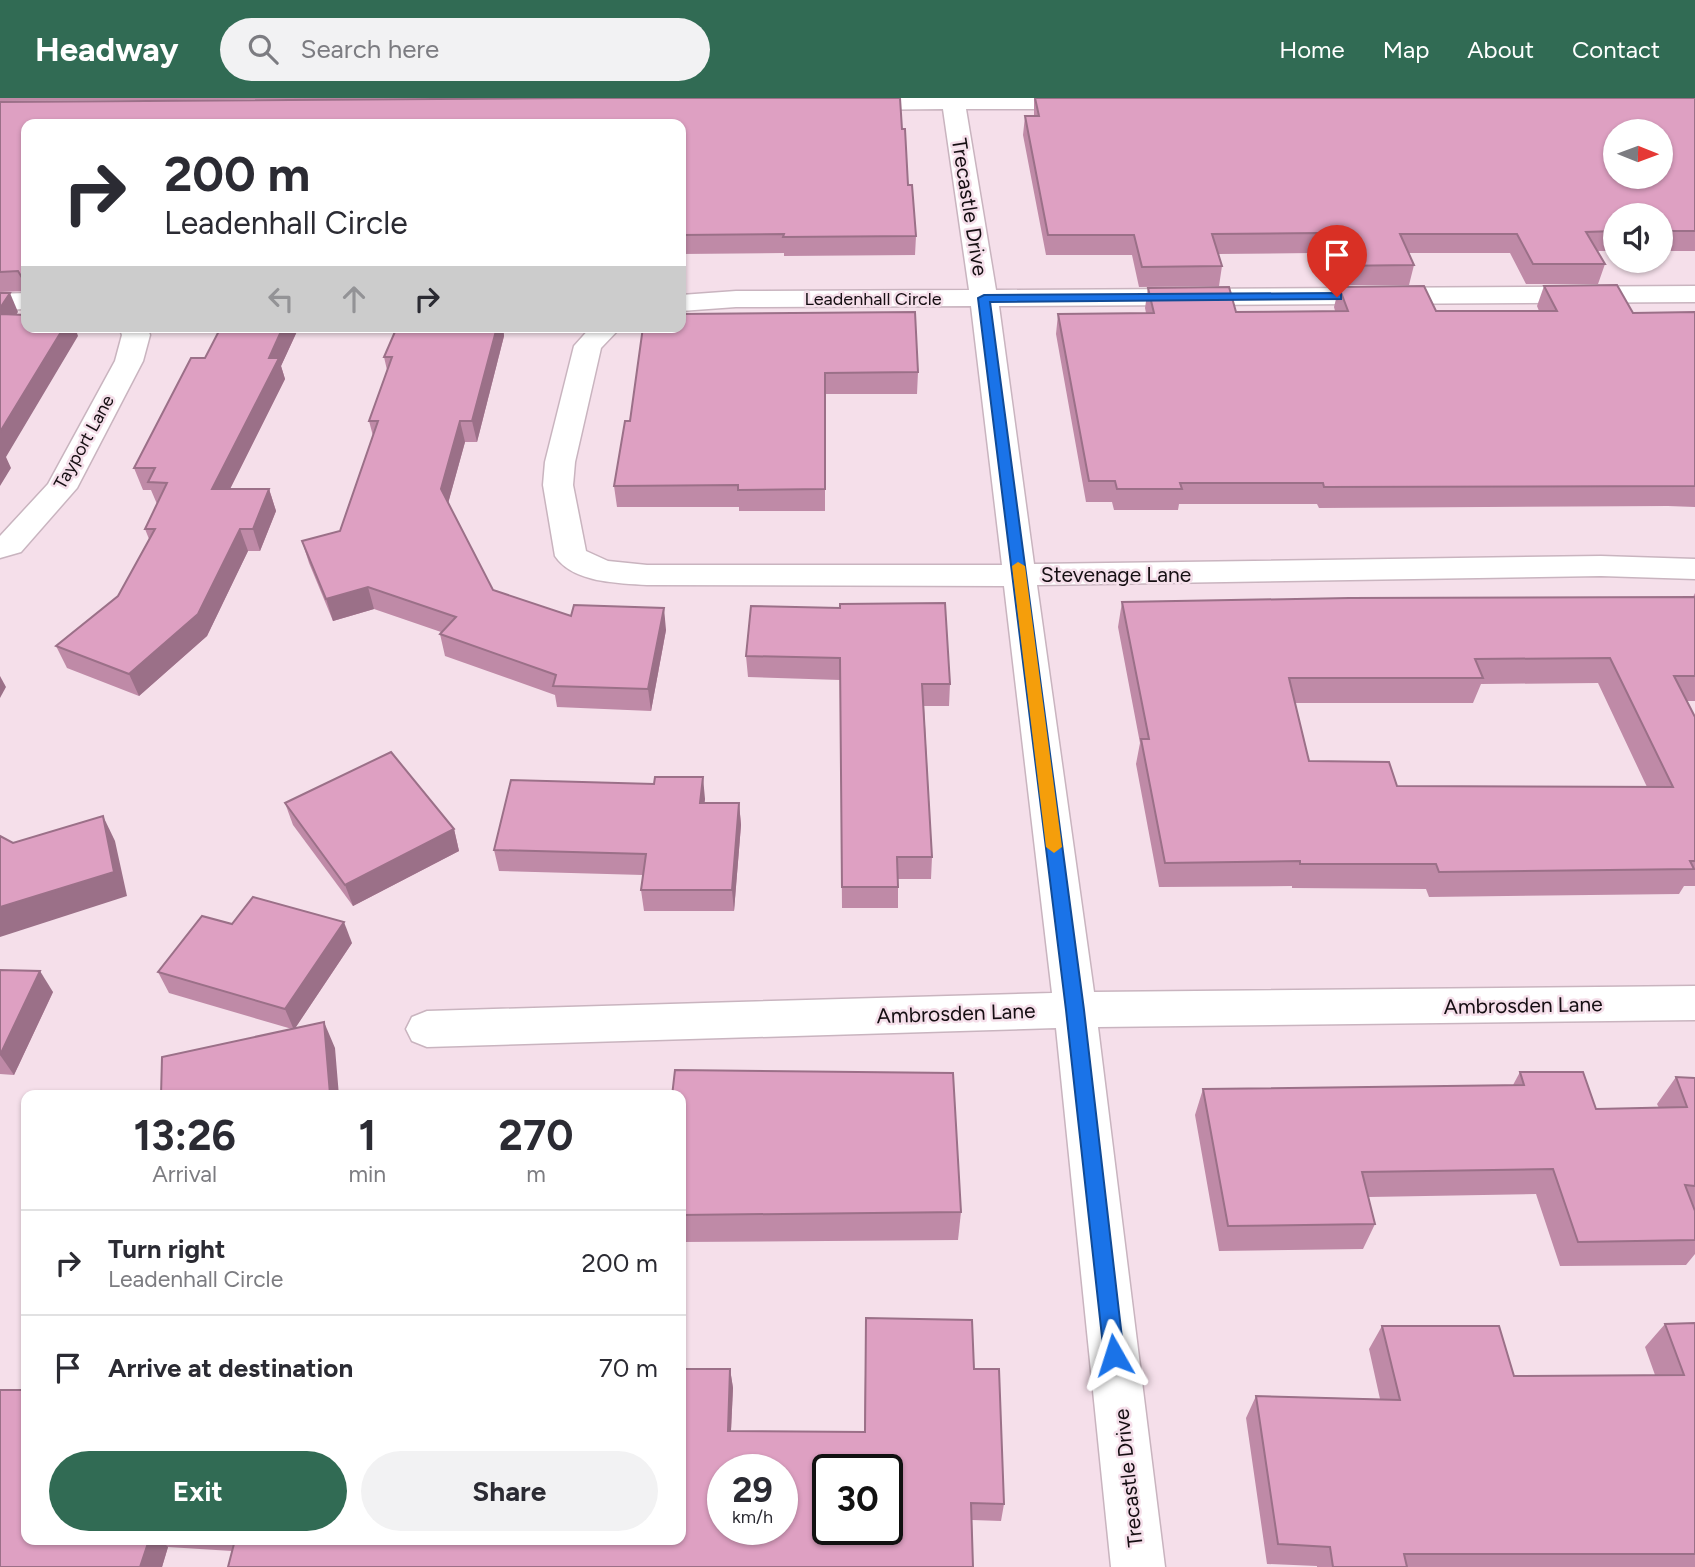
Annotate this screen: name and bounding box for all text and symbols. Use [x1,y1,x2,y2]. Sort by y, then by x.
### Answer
search box [220,18,710,81]
text: Headway [35,30,178,69]
icon: search [244,30,282,68]
text: Search here [300,33,439,65]
text: Home [1279,35,1345,64]
text: Map [1383,35,1429,64]
text: About [1467,35,1534,64]
text: Contact [1572,35,1660,64]
north arrow [1603,119,1673,189]
map controls [1603,119,1673,273]
street label: Trecastle Drive [947,136,993,278]
text: 200 m [164,144,310,203]
icon: right [49,147,140,238]
button: sound [1603,203,1673,273]
text: Leadenhall Circle [164,204,408,242]
pin [1307,225,1367,297]
icon: arrive [1318,236,1356,274]
icon: left [262,280,300,318]
icon: ahead [335,280,373,318]
icon: right [408,280,446,318]
street label: Leadenhall Circle [804,288,942,310]
street label: Tayport Lane [49,391,119,493]
street label: Stevenage Lane [1041,562,1191,587]
street label: Ambrosden Lane [1443,991,1603,1019]
street label: Ambrosden Lane [876,998,1036,1028]
text: 13:26 [133,1110,236,1161]
text: 1 [358,1110,376,1161]
text: 270 [499,1110,574,1161]
text: Arrival [152,1160,217,1188]
text: min [348,1160,386,1188]
text: m [526,1160,546,1188]
text: Turn right [108,1233,225,1265]
icon: right [49,1244,87,1282]
text: 200 m [582,1247,658,1279]
text: Leadenhall Circle [108,1265,283,1293]
position arrow [1077,1318,1151,1392]
icon: arrive [49,1349,87,1387]
text: Arrive at destination [108,1352,353,1384]
text: 70 m [599,1352,658,1384]
street label: Trecastle Drive [1108,1408,1148,1548]
button: Exit [49,1451,347,1531]
button: Share [361,1451,658,1531]
speed limit sign: 30 [812,1454,903,1545]
text: 29 [732,1469,773,1511]
text: km/h [732,1506,773,1528]

